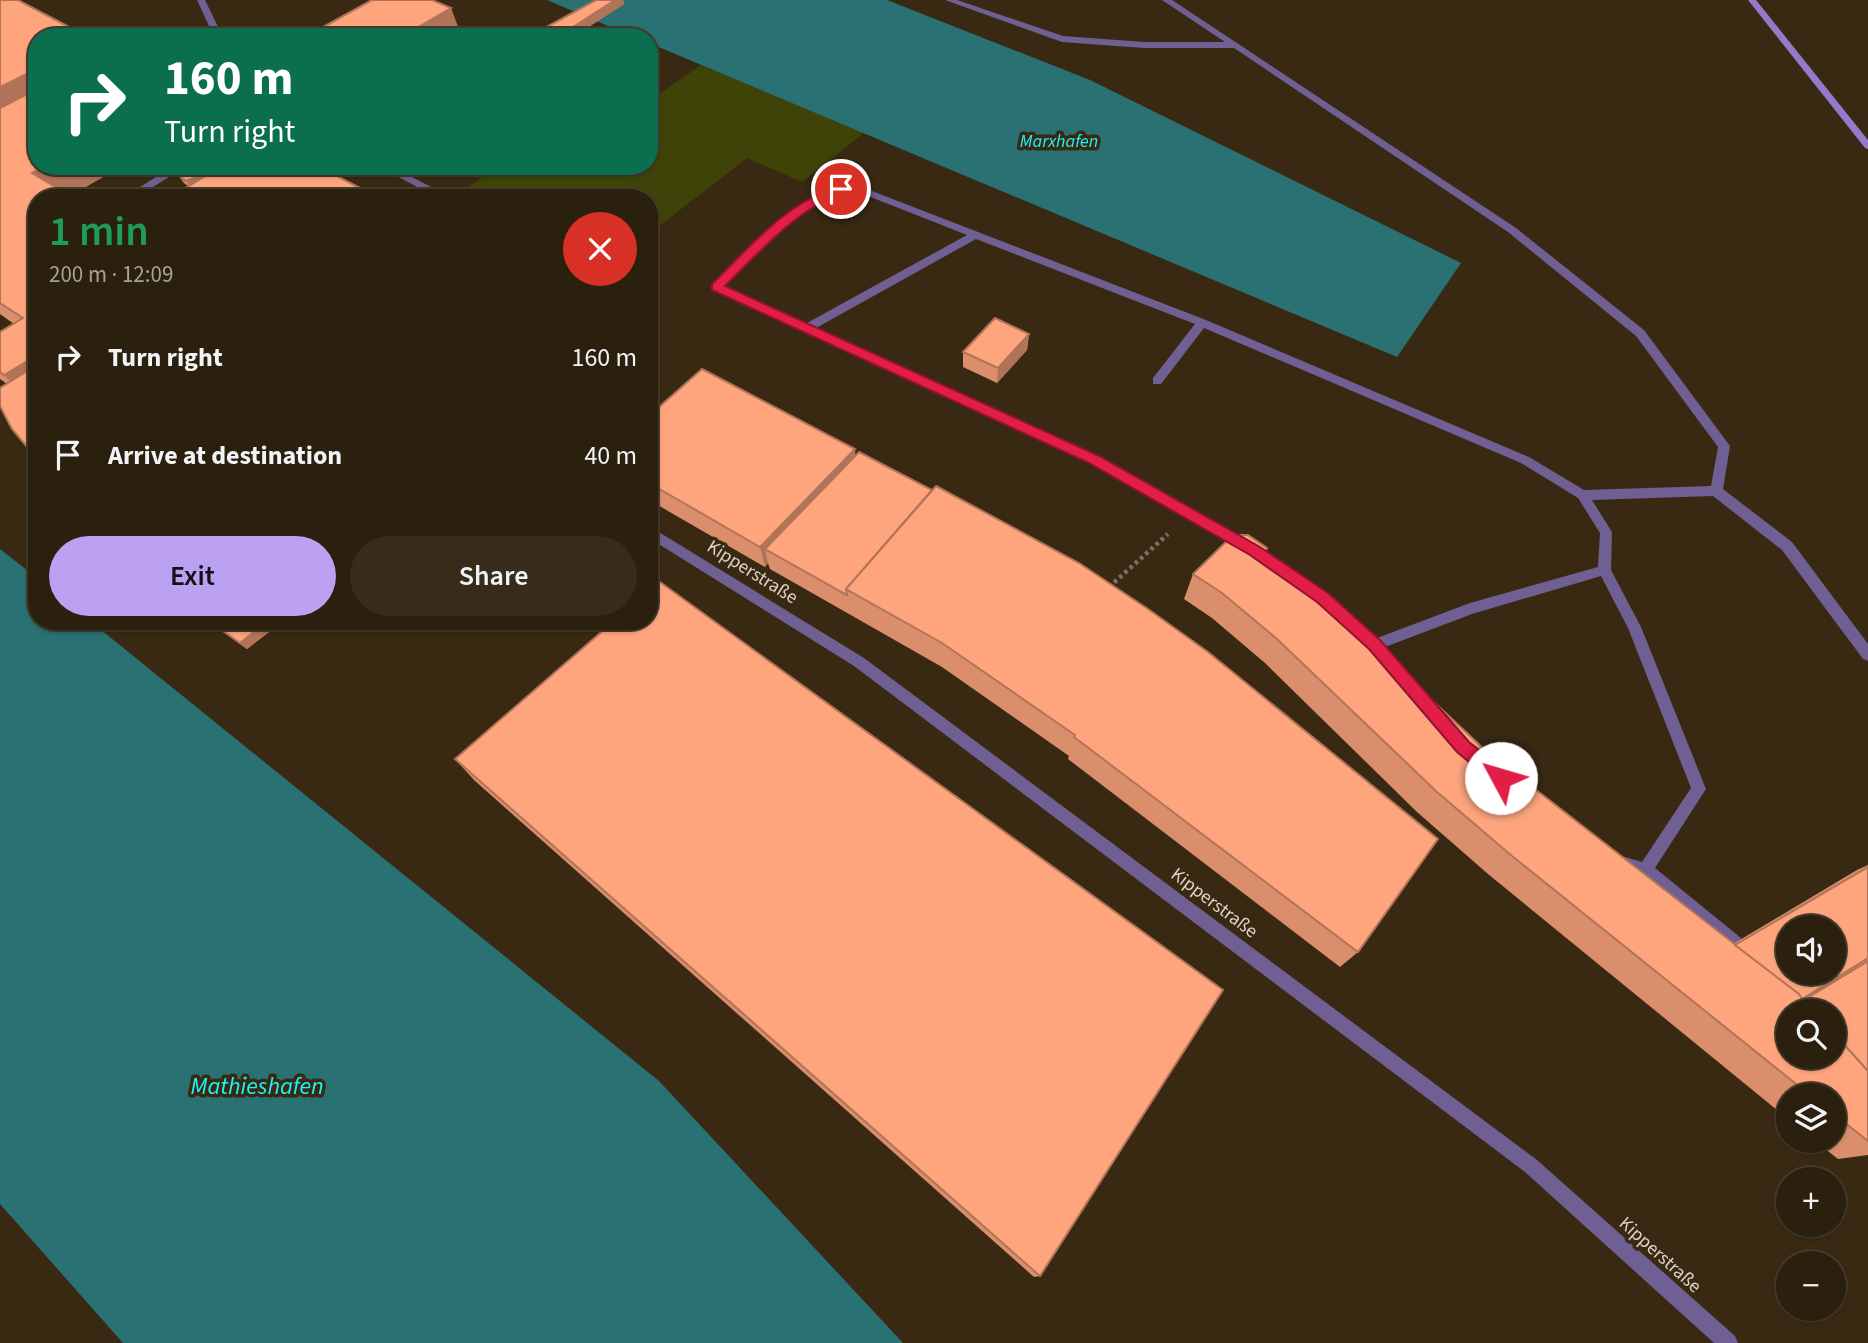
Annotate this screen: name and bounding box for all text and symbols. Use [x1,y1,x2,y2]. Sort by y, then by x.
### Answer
text: 160 m [164,44,293,114]
icon: right [49,56,140,147]
text: Turn right [164,109,295,155]
water label: Marxhafen [1020,129,1098,154]
pin [811,159,871,219]
icon: arrive [822,170,860,208]
text: 1 min [49,202,149,262]
button: close [563,212,637,286]
text: 200 m · 12:09 [49,258,173,291]
icon: right [49,338,87,376]
text: Turn right [108,339,223,376]
text: 160 m [571,339,637,376]
icon: arrive [49,436,87,474]
text: Arrive at destination [108,437,342,474]
text: 40 m [584,437,637,474]
street label: Kipperstraße [701,534,803,611]
button: Exit [49,536,336,616]
button: Share [350,536,637,616]
position arrow [1464,741,1538,815]
street label: Kipperstraße [1165,861,1263,945]
map controls [1776,915,1846,1321]
button: sound [1776,915,1846,985]
button: search [1776,999,1846,1069]
water label: Mathieshafen [190,1069,324,1104]
button: layers [1776,1083,1846,1153]
button: + [1776,1167,1846,1237]
street label: Kipperstraße [1613,1211,1707,1300]
button: − [1776,1251,1846,1321]

